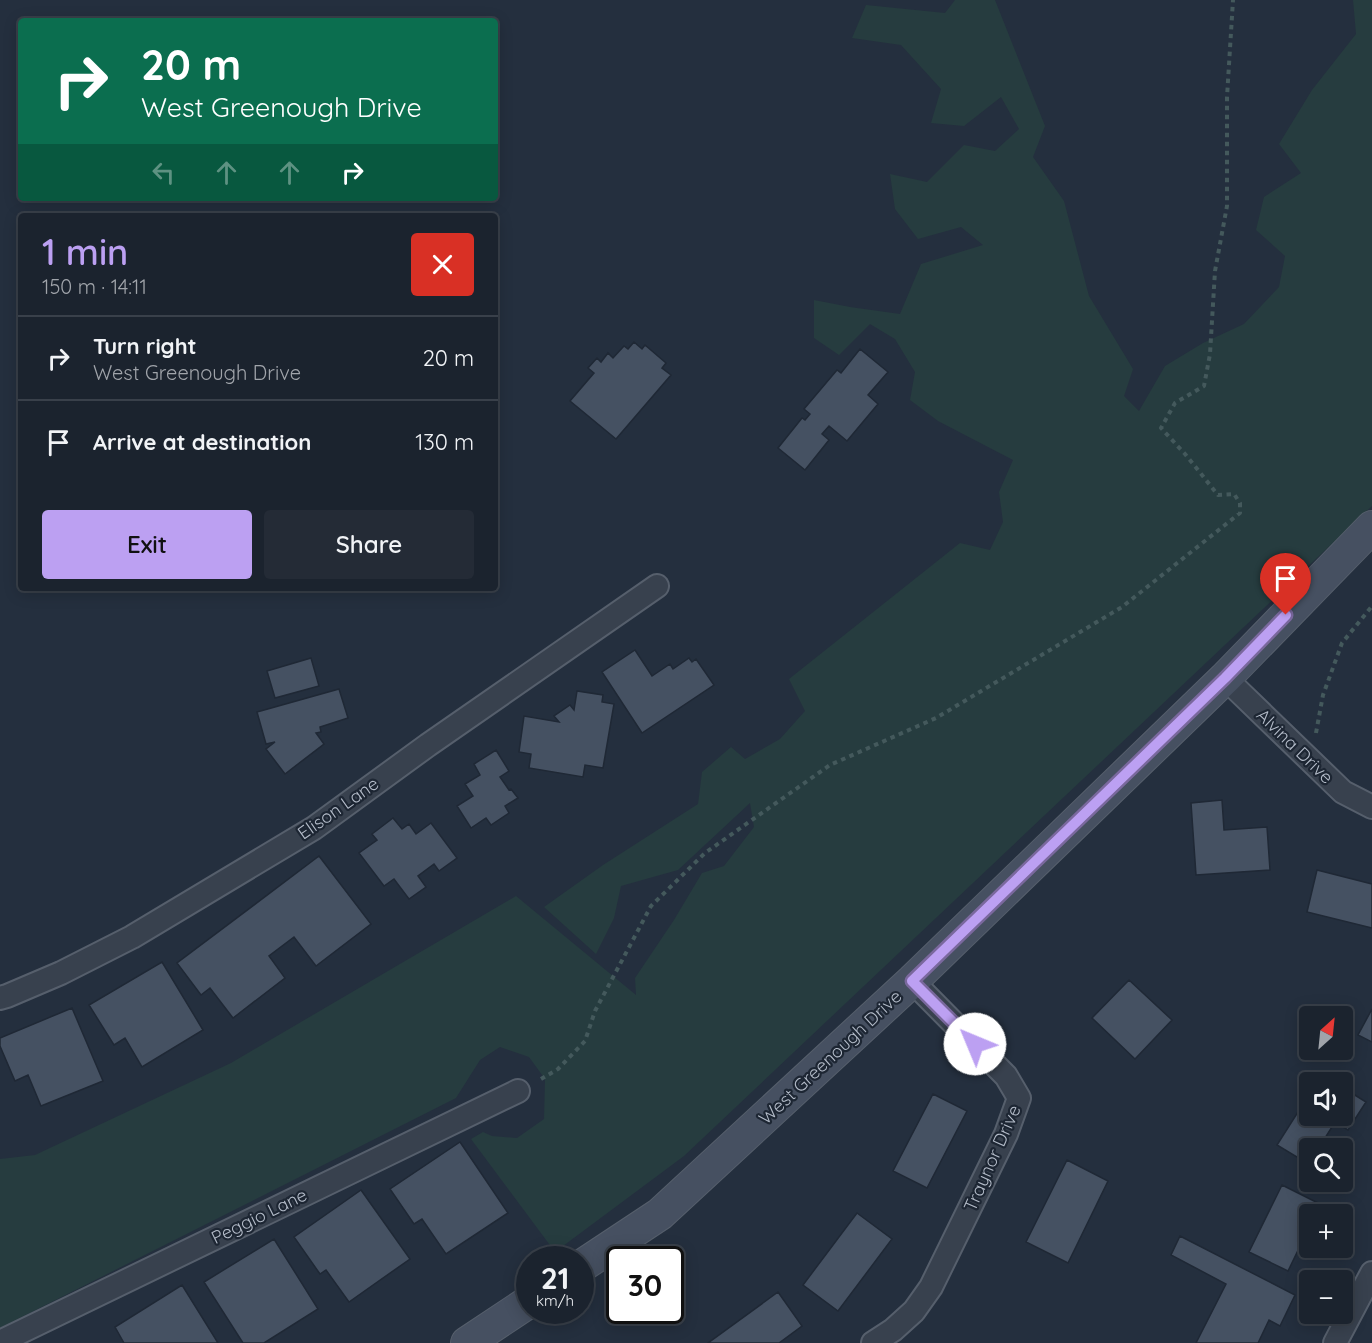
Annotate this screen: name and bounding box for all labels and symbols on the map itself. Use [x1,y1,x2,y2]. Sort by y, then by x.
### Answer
pin [1260,553,1311,615]
street label: Alvina Drive [1252,704,1338,788]
street label: Elison Lane [293,772,383,844]
street label: West Greenough Drive [754,985,906,1129]
north arrow [1299,1006,1353,1060]
position arrow [943,1012,1007,1076]
street label: Traynor Drive [958,1101,1026,1215]
street label: Peggio Lane [207,1183,311,1249]
speed limit sign: 30 [606,1246,684,1324]

